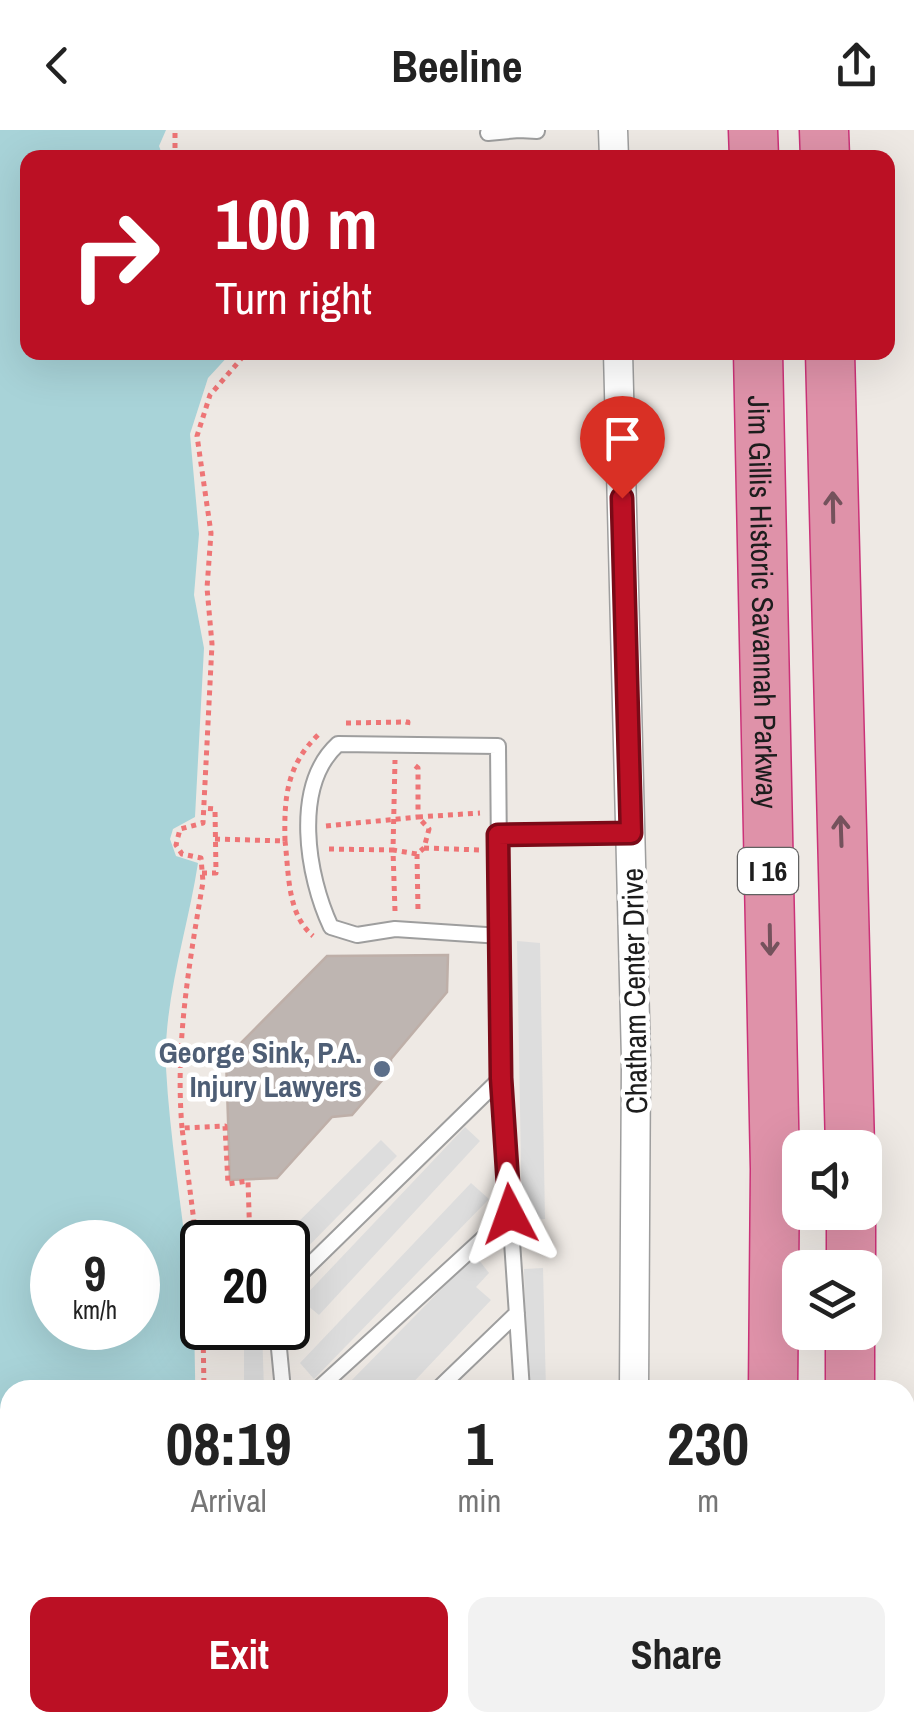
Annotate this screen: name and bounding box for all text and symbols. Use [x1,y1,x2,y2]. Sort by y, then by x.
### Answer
text: Beeline [391,35,523,96]
icon: back [30,38,85,93]
icon: share [829,38,884,93]
text: 100 m [215,177,378,271]
icon: right [50,190,180,320]
text: Turn right [215,267,372,328]
street label: Jim Gillis Historic Savannah Parkway [739,395,788,810]
pin [580,396,665,499]
icon: arrive [595,411,650,466]
one-way arrow [824,491,843,523]
one-way arrow [832,816,851,848]
road number: I 16 [738,848,798,894]
street label: Chatham Center Drive [612,868,656,1114]
one-way arrow [760,922,780,955]
place label: George Sink, P.A. Injury Lawyers [159,1032,362,1106]
marker: George Sink, P.A. Injury Lawyers [371,1058,393,1080]
map controls [782,1130,882,1350]
button: sound [782,1130,882,1230]
position arrow [458,1162,562,1266]
speed limit sign: 20 [180,1220,310,1350]
text: 9 [84,1239,106,1307]
button: layers [782,1250,882,1350]
text: km/h [73,1293,117,1327]
text: 08:19 [166,1403,292,1484]
text: 1 [466,1403,493,1484]
text: 230 [667,1403,749,1484]
text: Arrival [191,1479,267,1522]
text: min [457,1479,501,1522]
text: m [697,1479,719,1522]
button: Exit [30,1597,448,1712]
button: Share [468,1597,885,1712]

